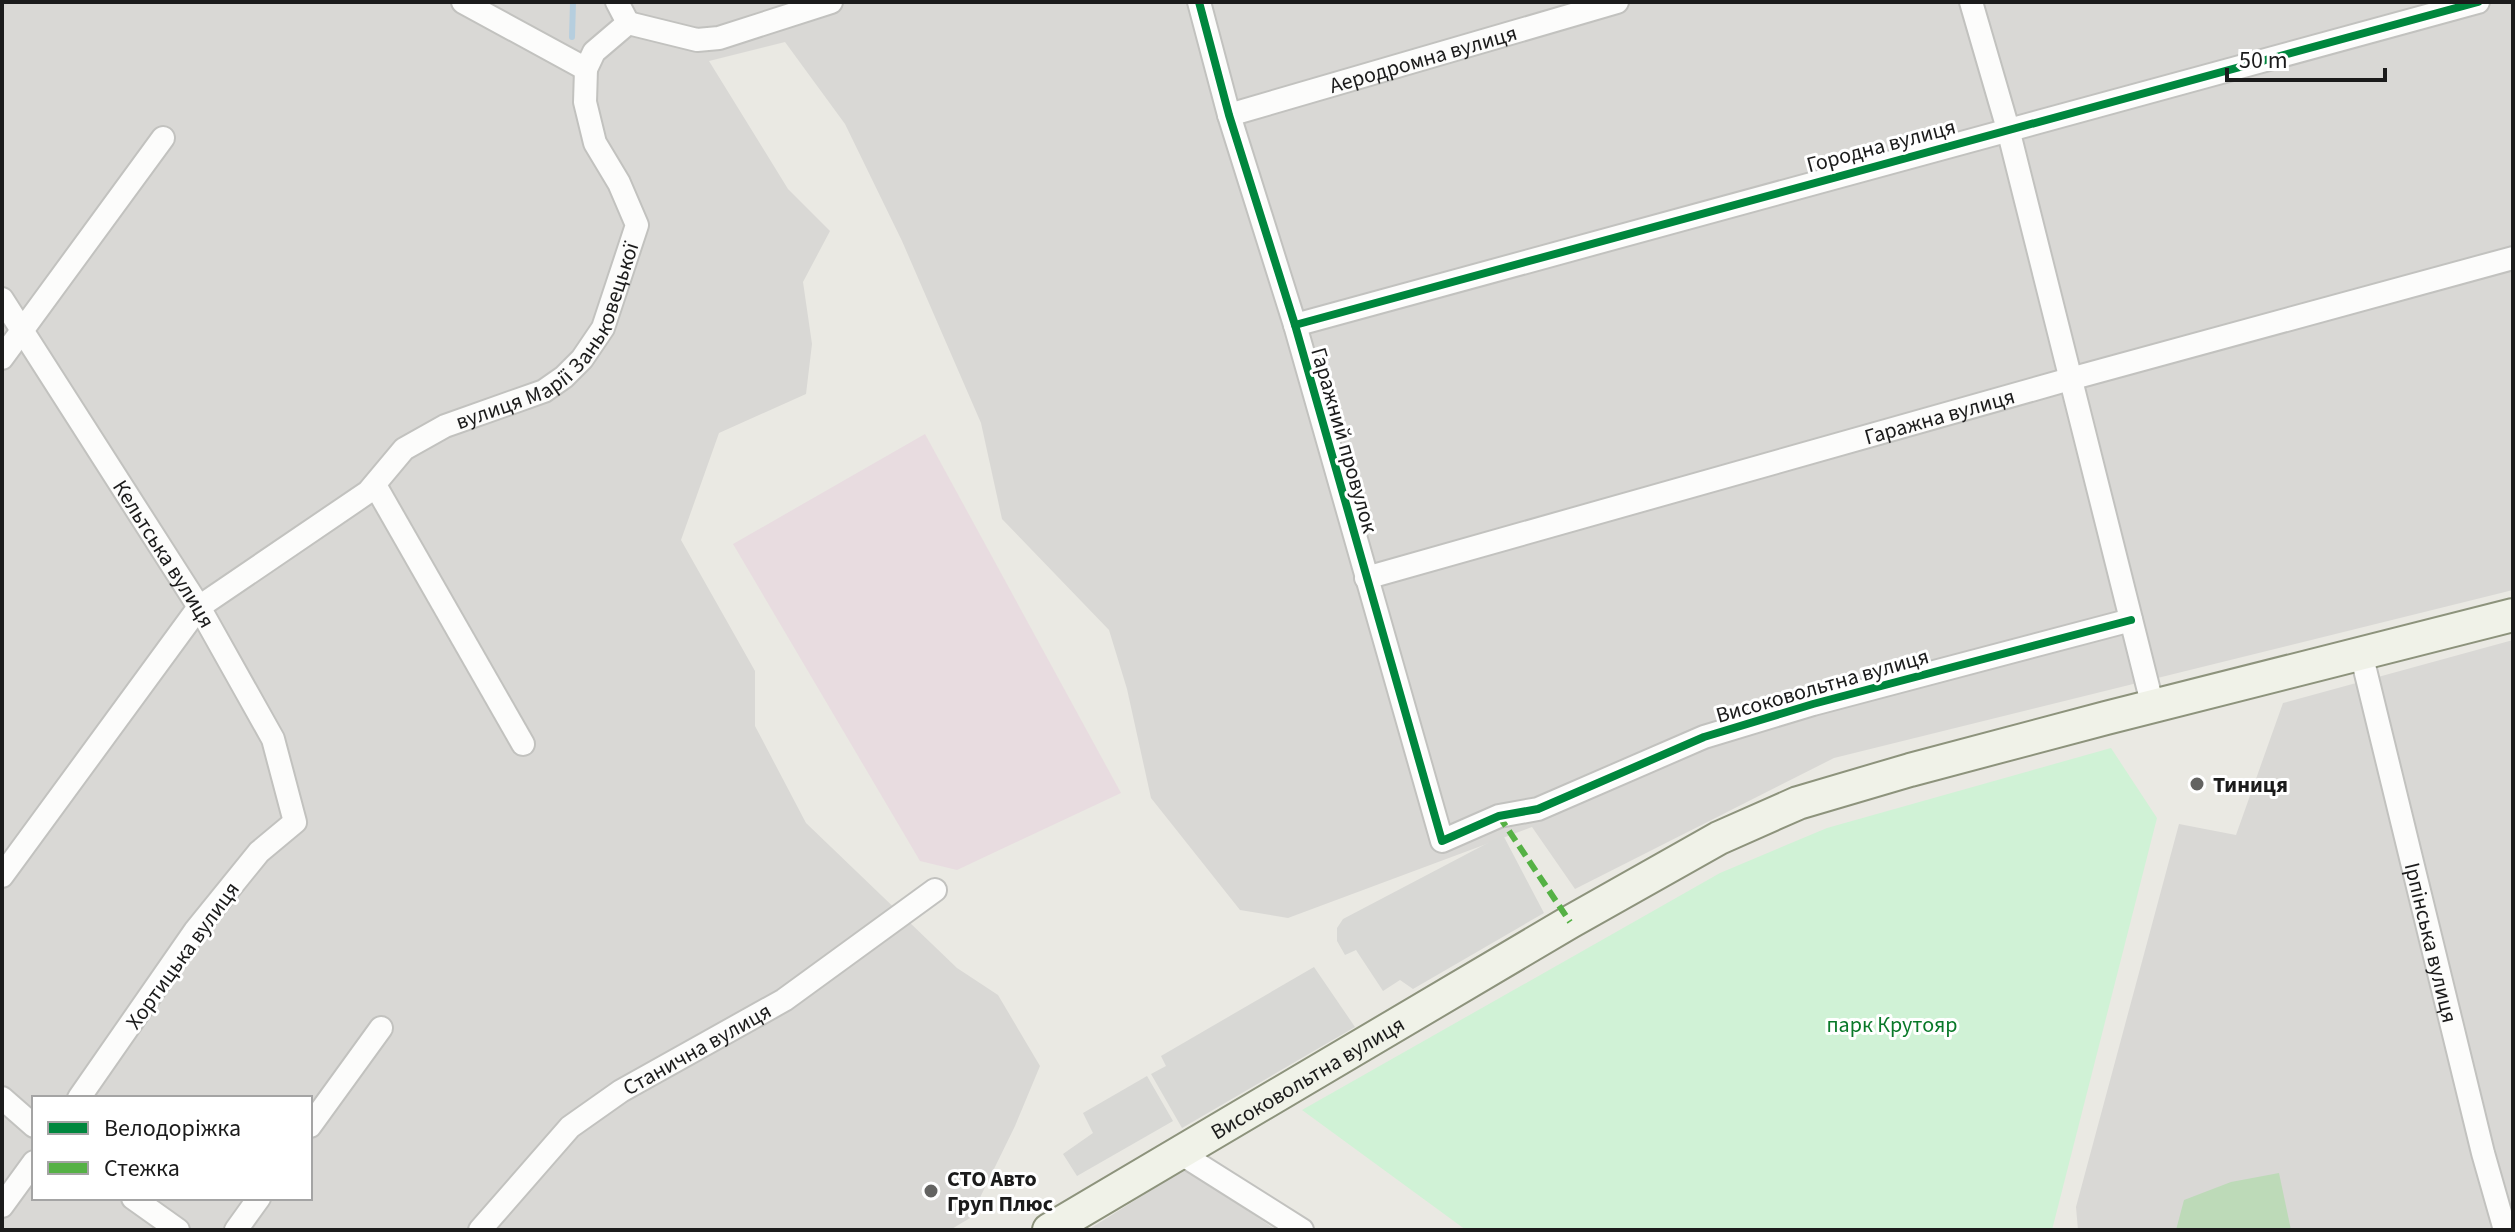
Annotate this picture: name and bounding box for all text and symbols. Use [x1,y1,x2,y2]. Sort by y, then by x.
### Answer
street label: Аеродромна вулиця [1326,17,1521,102]
scale bar [2227,32,2385,82]
text: 50 m [2239,43,2288,78]
street label: Городна вулиця [1803,111,1959,181]
street label: вулиця Марії Заньковецької [451,237,647,438]
street label: Гаражний провулок [1302,344,1386,537]
street label: Гаражна вулиця [1861,380,2019,453]
street label: Кельтська вулиця [105,474,223,634]
street label: Високовольтна вулиця [1712,640,1933,732]
place label: Тиниця [2213,769,2288,801]
marker: Тиниця [2188,775,2206,793]
street label: Ірпінська вулиця [2396,859,2466,1026]
street label: Хортицька вулиця [118,875,247,1036]
street label: Станична вулиця [617,995,777,1104]
street label: Високовольтна вулиця [1205,1008,1411,1148]
park label: парк Крутояр [1826,1009,1958,1041]
legend [32,1096,312,1200]
text: Велодоріжка [104,1111,241,1146]
text: Стежка [104,1151,180,1186]
place label: СТО Авто Груп Плюс [947,1163,1053,1220]
marker: СТО Авто Груп Плюс [922,1182,940,1200]

